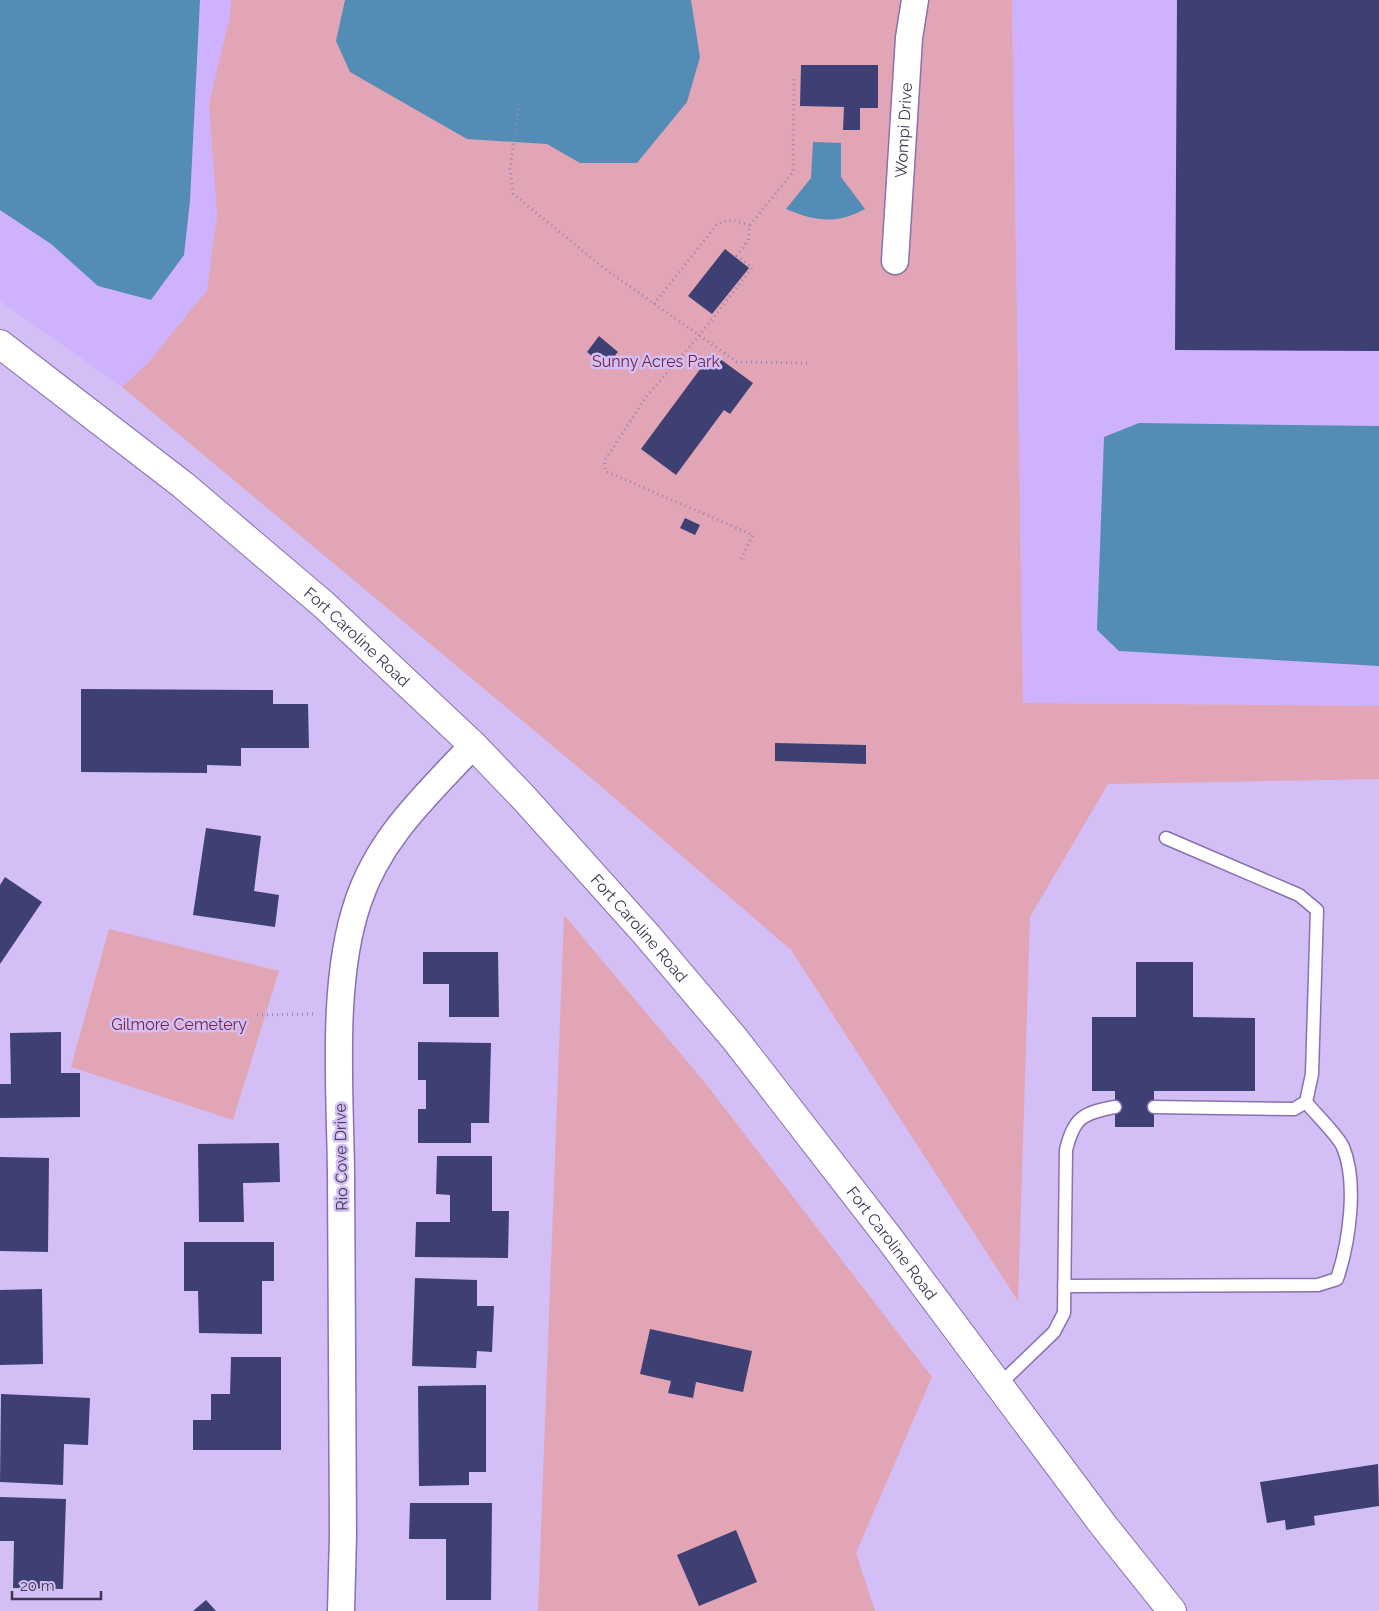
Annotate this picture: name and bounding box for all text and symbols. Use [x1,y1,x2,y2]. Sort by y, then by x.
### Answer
street label: Wompi Drive [891,82,916,179]
park label: Sunny Acres Park [592,352,721,371]
street label: Fort Caroline Road [301,583,414,690]
street label: Fort Caroline Road [587,870,692,986]
park label: Gilmore Cemetery [111,1015,247,1034]
street label: Rio Cove Drive [331,1103,351,1211]
street label: Fort Caroline Road [843,1183,941,1303]
scale bar [12,1568,101,1600]
text: 20 m [20,1577,55,1595]

